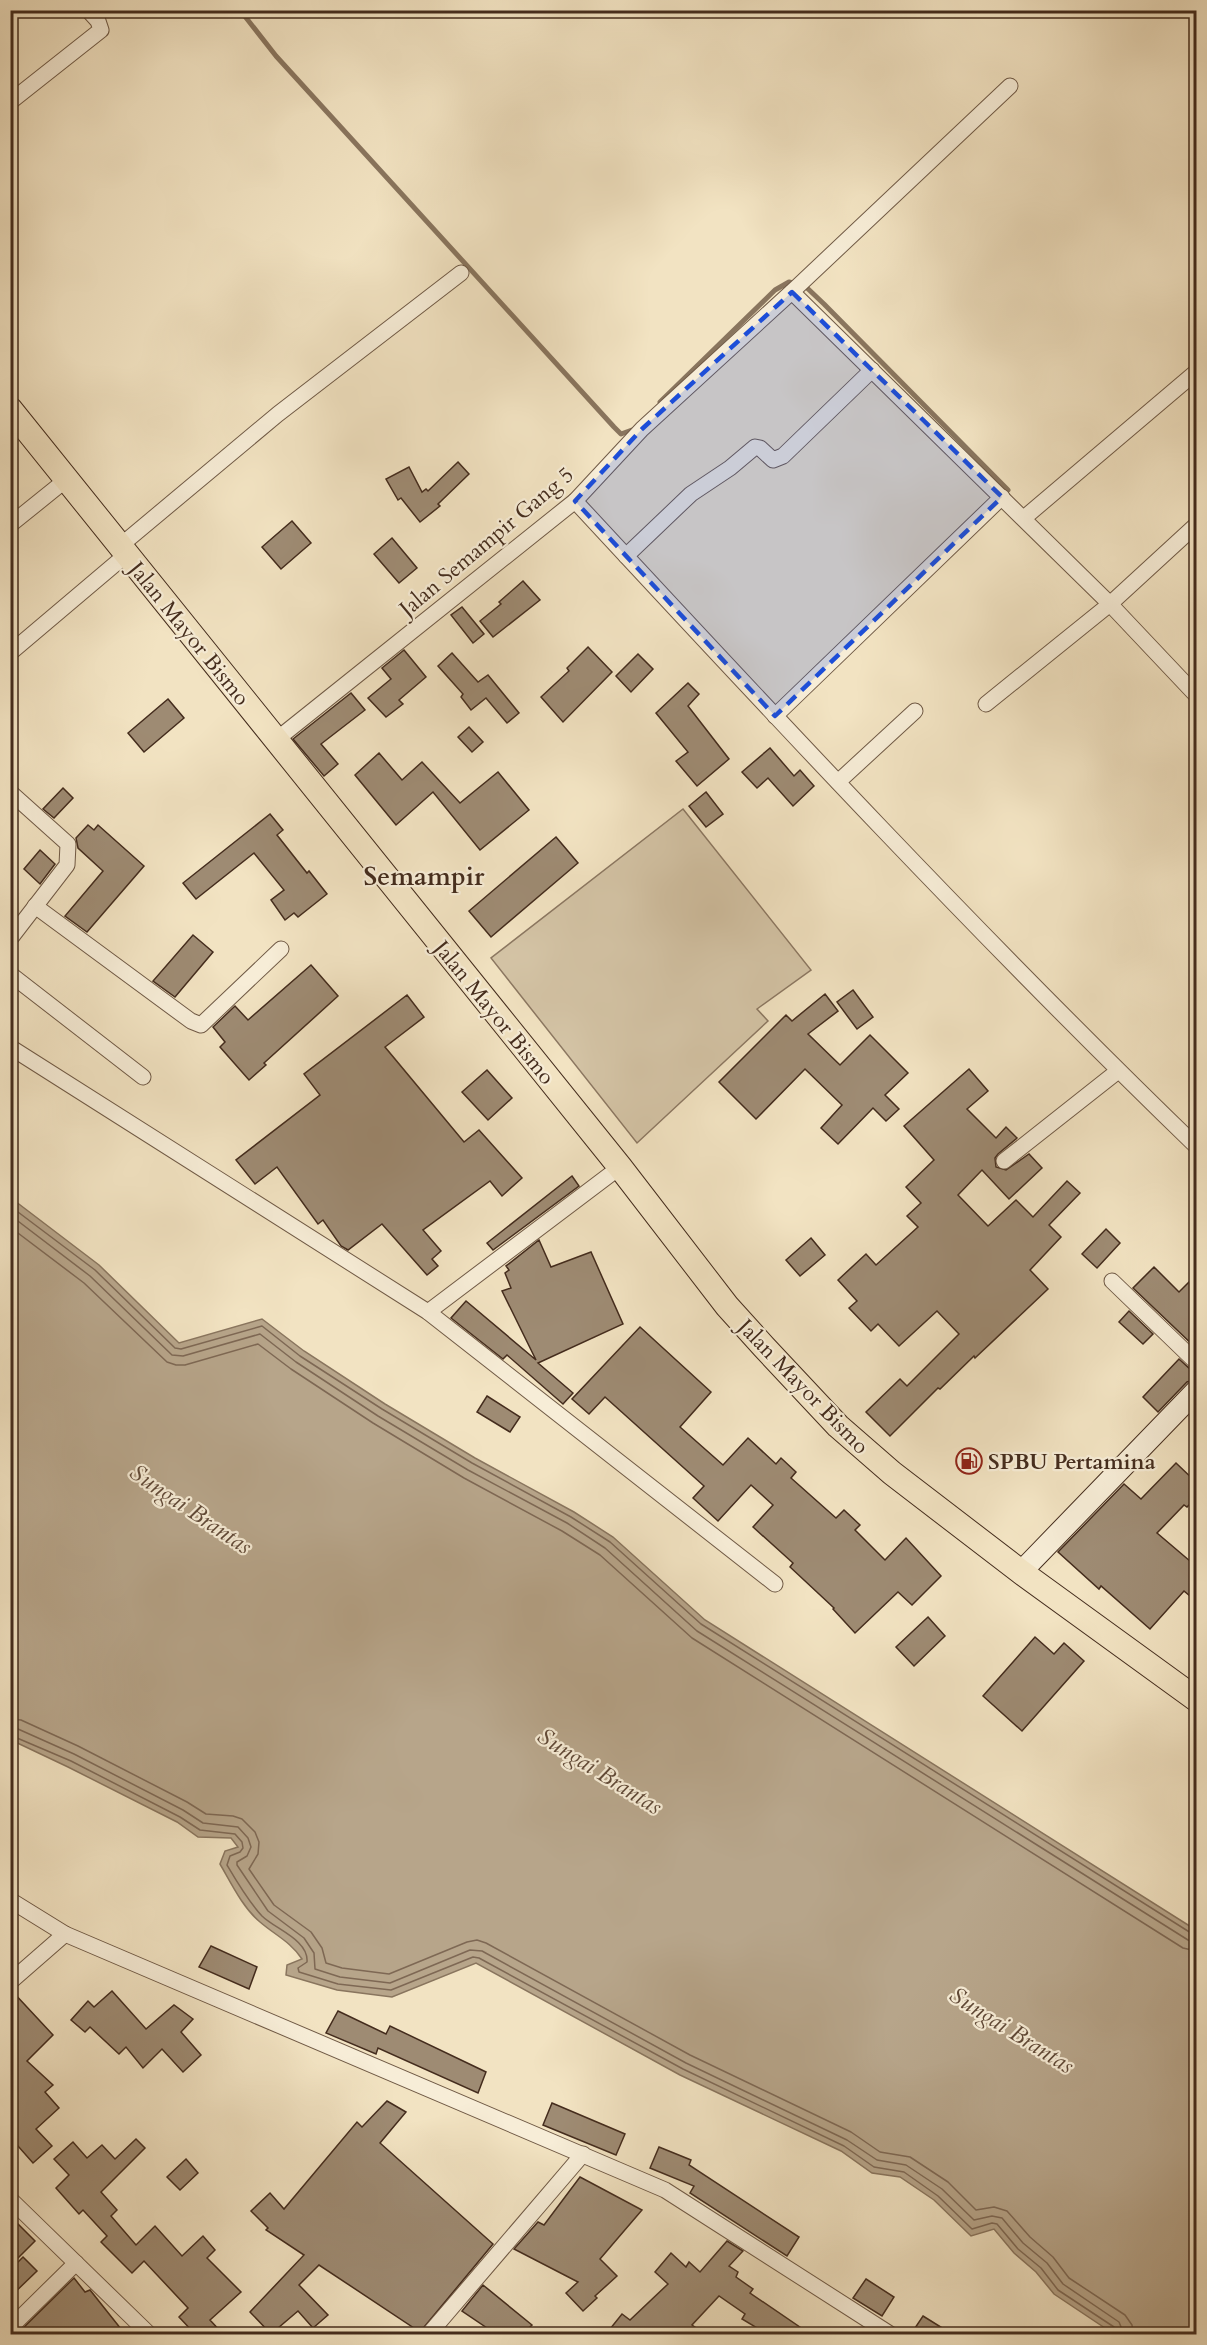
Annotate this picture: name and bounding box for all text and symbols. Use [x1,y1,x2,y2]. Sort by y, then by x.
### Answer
street label: Jalan Semampir Gang 5 [391,460,580,626]
street label: Jalan Mayor Bismo [120,553,257,712]
district label: Semampir [364,859,485,894]
street label: Jalan Mayor Bismo [425,932,562,1091]
street label: Jalan Mayor Bismo [729,1310,876,1461]
fuel station icon: SPBU Pertamina [954,1446,984,1476]
place label: SPBU Pertamina [988,1447,1156,1477]
water label: Sungai Brantas [123,1456,259,1563]
water label: Sungai Brantas [531,1720,668,1823]
water label: Sungai Brantas [943,1979,1080,2082]

